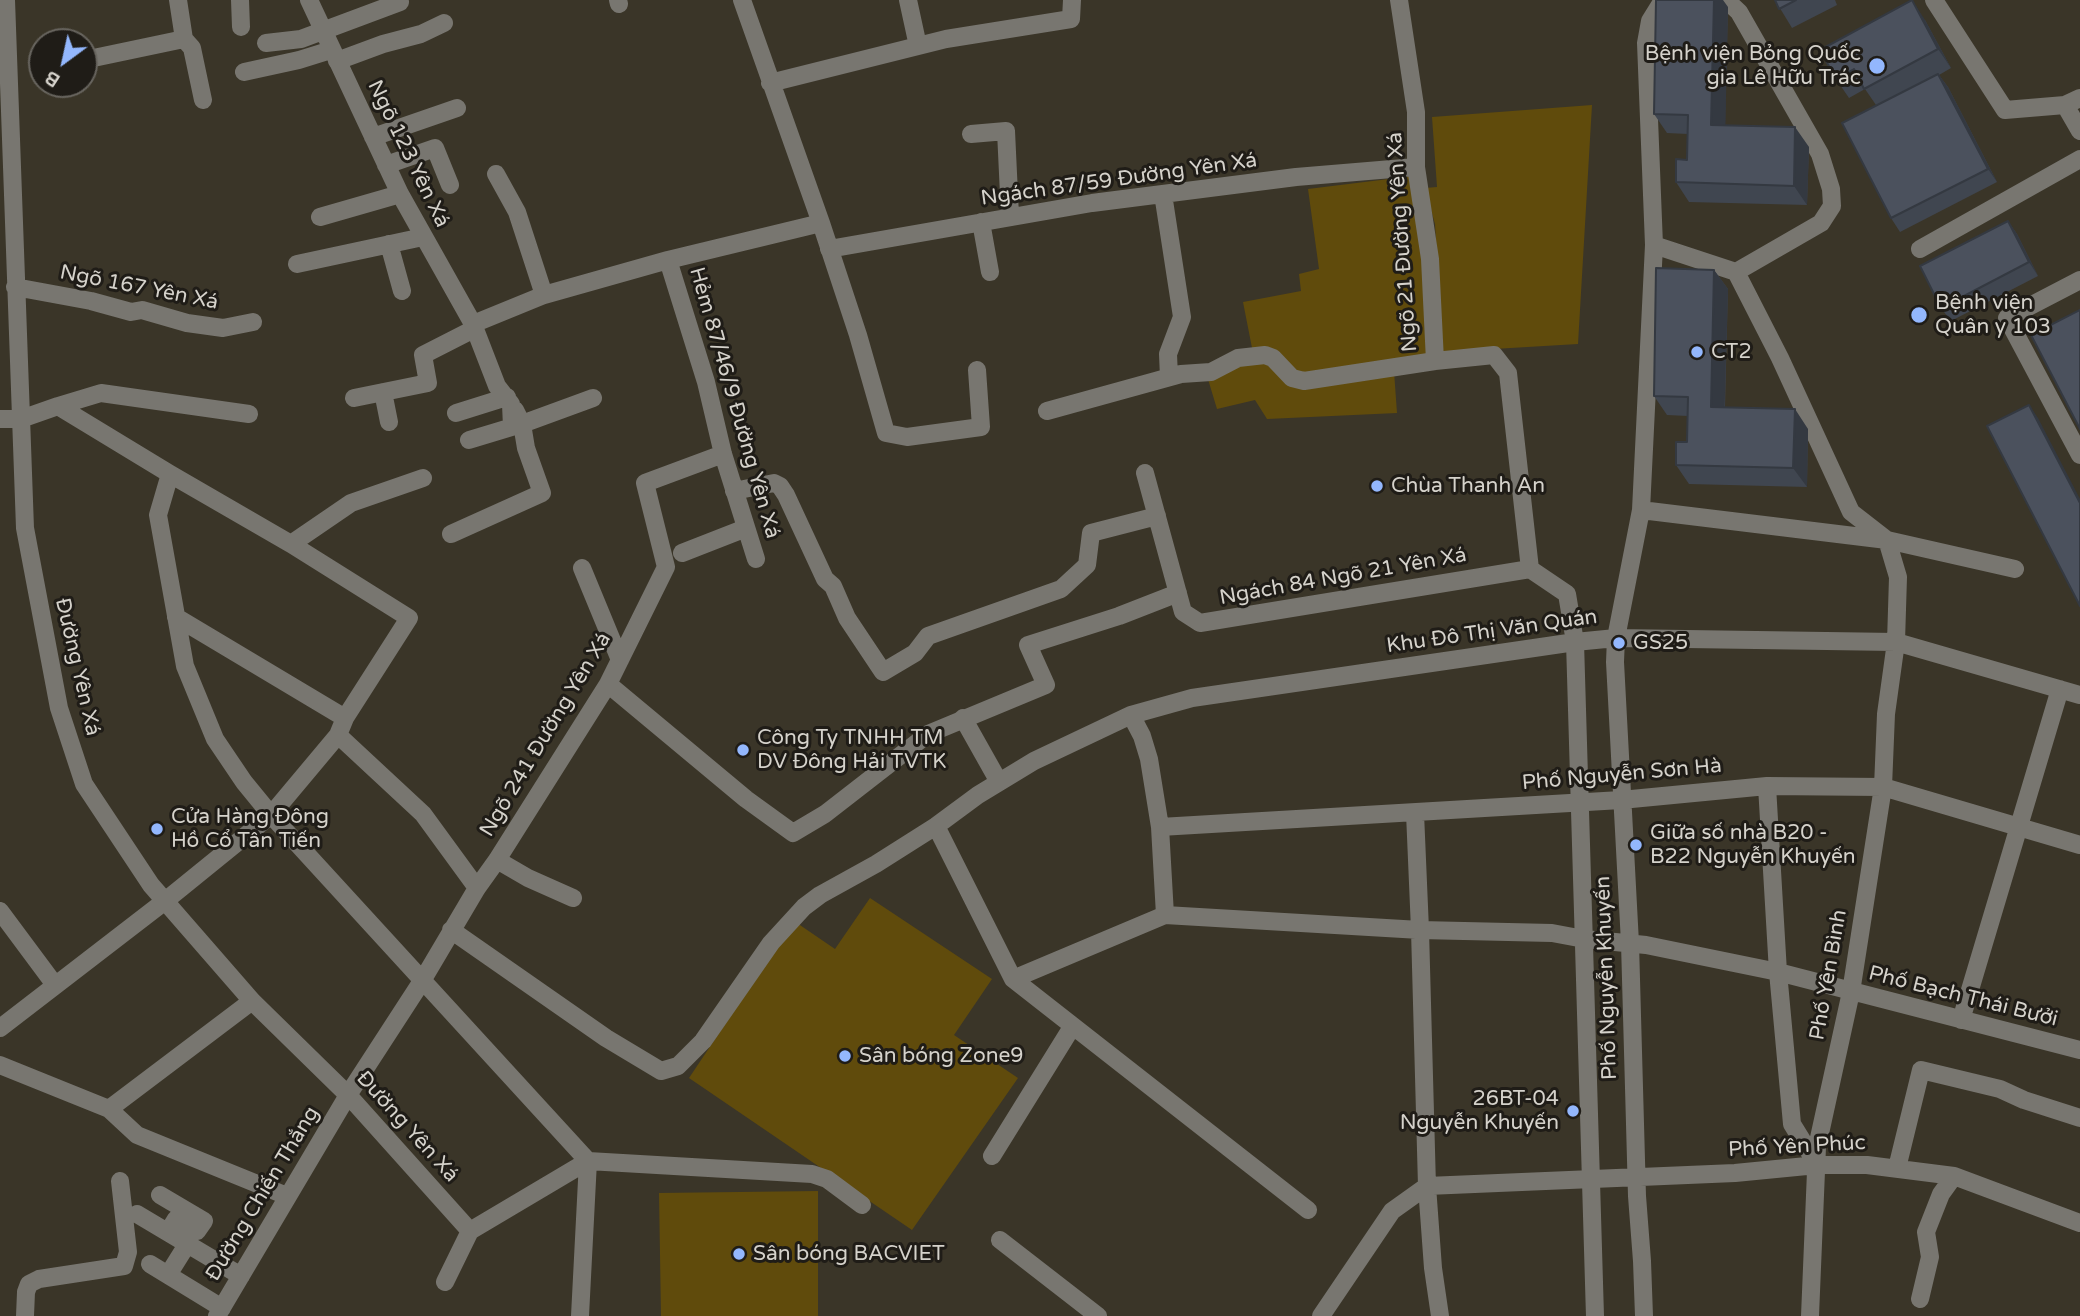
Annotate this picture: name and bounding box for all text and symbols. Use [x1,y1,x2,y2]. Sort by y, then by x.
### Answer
north arrow [28,28,98,98]
place label: Bệnh viện Bỏng Quốc gia Lê Hữu Trác [1645,41,1861,91]
marker: Bệnh viện Bỏng Quốc gia Lê Hữu Trác [1867,56,1887,76]
text: B [41,66,64,92]
street label: Ngõ 123 Yên Xá [361,76,455,232]
street label: Ngõ 21 Đường Yên Xá [1383,131,1423,353]
street label: Ngách 87/59 Đường Yên Xá [979,148,1259,212]
street label: Ngõ 167 Yên Xá [58,260,220,316]
street label: Hẻm 87/46/9 Đường Yên Xá [683,264,785,542]
place label: Bệnh viện Quân y 103 [1935,290,2051,340]
marker: Bệnh viện Quân y 103 [1909,305,1929,325]
place label: CT2 [1711,339,1752,365]
marker: CT2 [1689,344,1705,360]
place label: Chùa Thanh An [1391,473,1545,499]
marker: Chùa Thanh An [1369,478,1385,494]
street label: Ngách 84 Ngõ 21 Yên Xá [1217,543,1469,611]
street label: Đường Yên Xá [49,596,105,738]
street label: Khu Đô Thị Văn Quán [1385,605,1599,659]
street label: Ngõ 241 Đường Yên Xá [475,628,617,842]
place label: GS25 [1633,630,1688,656]
marker: GS25 [1611,635,1627,651]
place label: Công Ty TNHH TM DV Đông Hải TVTK [757,725,946,775]
marker: Công Ty TNHH TM DV Đông Hải TVTK [735,742,751,758]
street label: Phố Nguyễn Sơn Hà [1521,754,1723,796]
place label: Cửa Hàng Đông Hồ Cổ Tân Tiến [171,804,329,854]
place label: Giữa số nhà B20 - B22 Nguyễn Khuyến [1650,820,1856,870]
marker: Cửa Hàng Đông Hồ Cổ Tân Tiến [149,821,165,837]
marker: Giữa số nhà B20 - B22 Nguyễn Khuyến [1628,837,1644,853]
street label: Phố Nguyễn Khuyến [1591,875,1623,1081]
street label: Phố Yên Bình [1805,908,1853,1042]
street label: Phố Bạch Thái Bưởi [1866,961,2060,1033]
place label: Sân bóng Zone9 [859,1043,1024,1069]
marker: Sân bóng Zone9 [837,1048,853,1064]
street label: Đường Yên Xá [351,1066,463,1188]
place label: 26BT-04 Nguyễn Khuyến [1400,1086,1559,1136]
street label: Đường Chiến Thắng [201,1102,325,1286]
marker: 26BT-04 Nguyễn Khuyến [1565,1103,1581,1119]
street label: Phố Yên Phúc [1728,1131,1866,1163]
place label: Sân bóng BACVIET [753,1241,945,1267]
marker: Sân bóng BACVIET [731,1246,747,1262]

